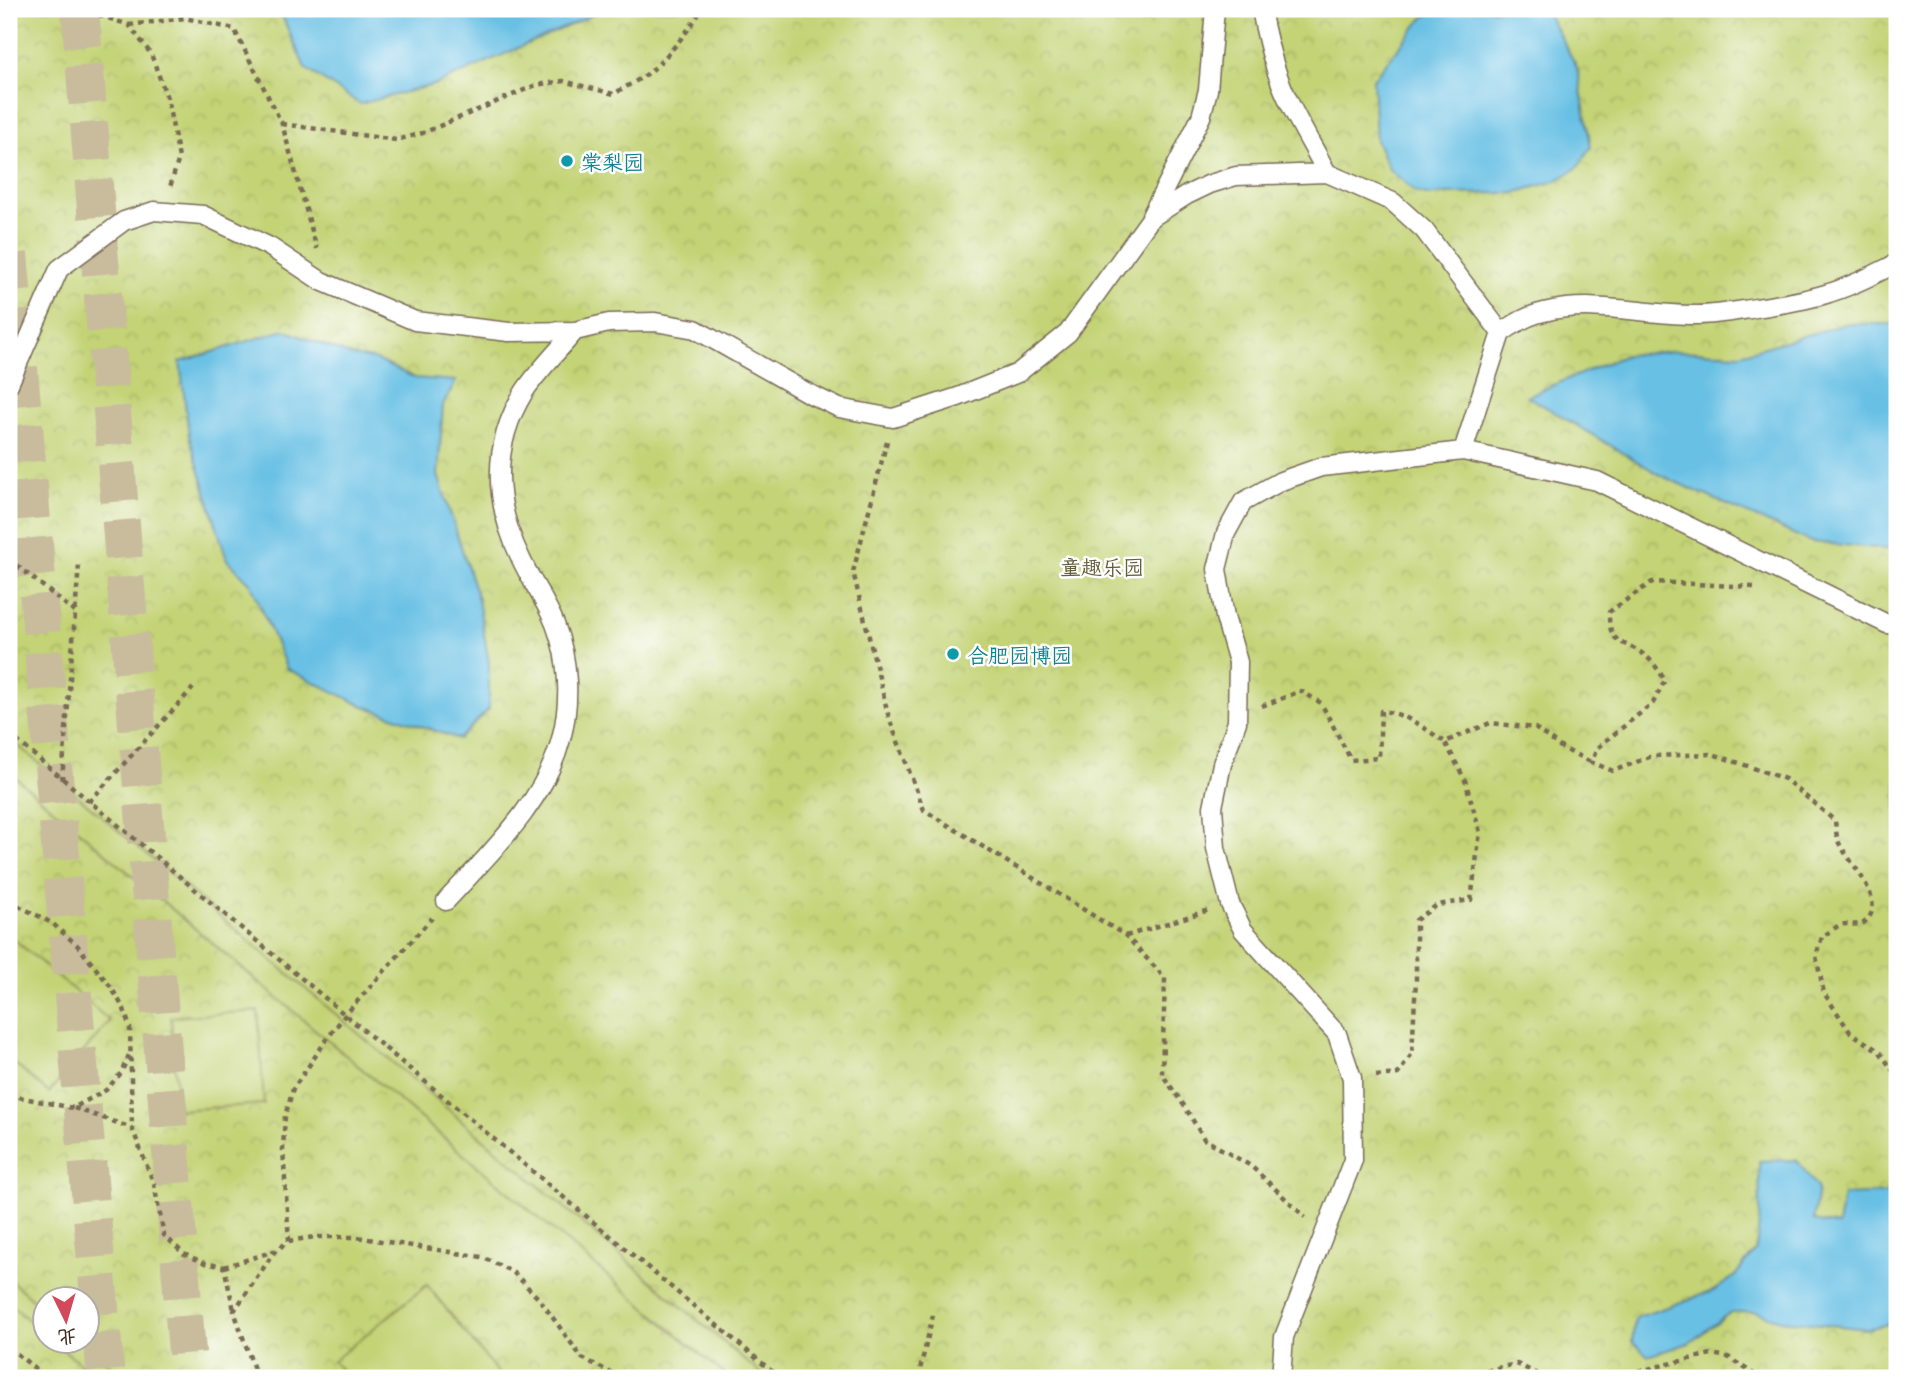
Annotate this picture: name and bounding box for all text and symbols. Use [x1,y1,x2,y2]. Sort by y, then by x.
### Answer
place label: 棠梨园 [581,145,644,177]
marker: 棠梨园 [559,153,575,169]
park label: 童趣乐园 [1060,550,1144,582]
place label: 合肥园博园 [967,638,1072,670]
marker: 合肥园博园 [945,646,961,662]
north arrow [32,1286,102,1356]
text: 北 [57,1323,78,1353]

